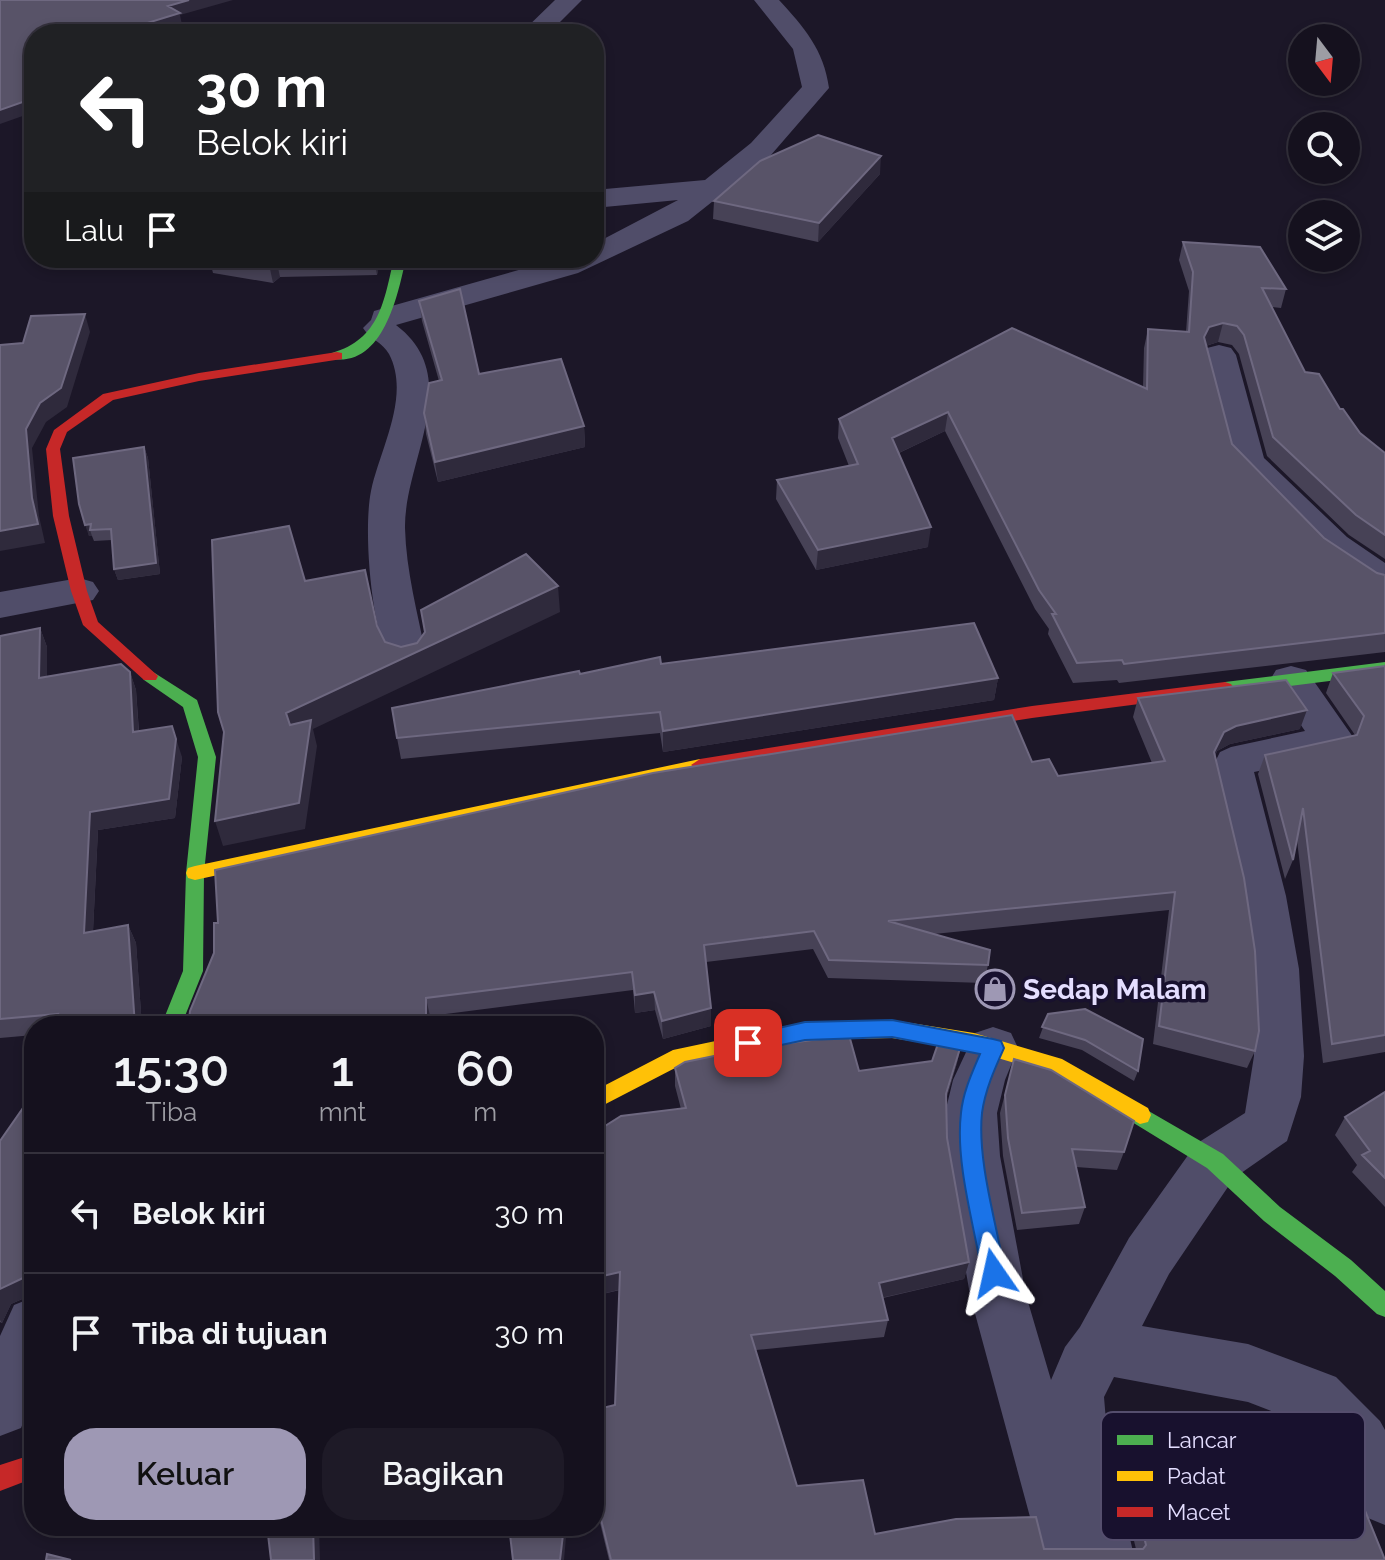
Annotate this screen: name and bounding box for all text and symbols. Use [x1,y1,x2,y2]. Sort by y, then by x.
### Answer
north arrow [1288,24,1360,96]
map controls [1288,24,1360,272]
text: 30 m [196,54,327,120]
icon: left [64,56,168,160]
button: search [1288,112,1360,184]
text: Belok kiri [196,121,348,163]
button: layers [1288,200,1360,272]
icon: arrive [140,208,184,252]
text: Lalu [64,213,124,248]
shop icon: Sedap Malam [974,968,1016,1010]
place label: Sedap Malam [1023,973,1207,1006]
pin [714,1009,782,1077]
icon: arrive [726,1021,770,1065]
text: 15:30 [114,1041,229,1097]
text: 1 [331,1041,354,1097]
text: 60 [456,1041,514,1097]
text: Tiba [145,1097,197,1127]
text: mnt [319,1097,366,1127]
text: m [473,1097,497,1127]
icon: left [64,1191,108,1235]
text: Belok kiri [132,1196,266,1231]
text: 30 m [494,1196,564,1231]
position arrow [952,1231,1036,1315]
icon: arrive [64,1311,108,1355]
text: Tiba di tujuan [132,1316,328,1351]
text: 30 m [494,1316,564,1351]
legend [1101,1412,1365,1540]
text: Lancar [1167,1427,1237,1453]
button: Keluar [64,1428,306,1520]
button: Bagikan [322,1428,564,1520]
text: Padat [1167,1463,1226,1489]
text: Macet [1167,1499,1231,1525]

